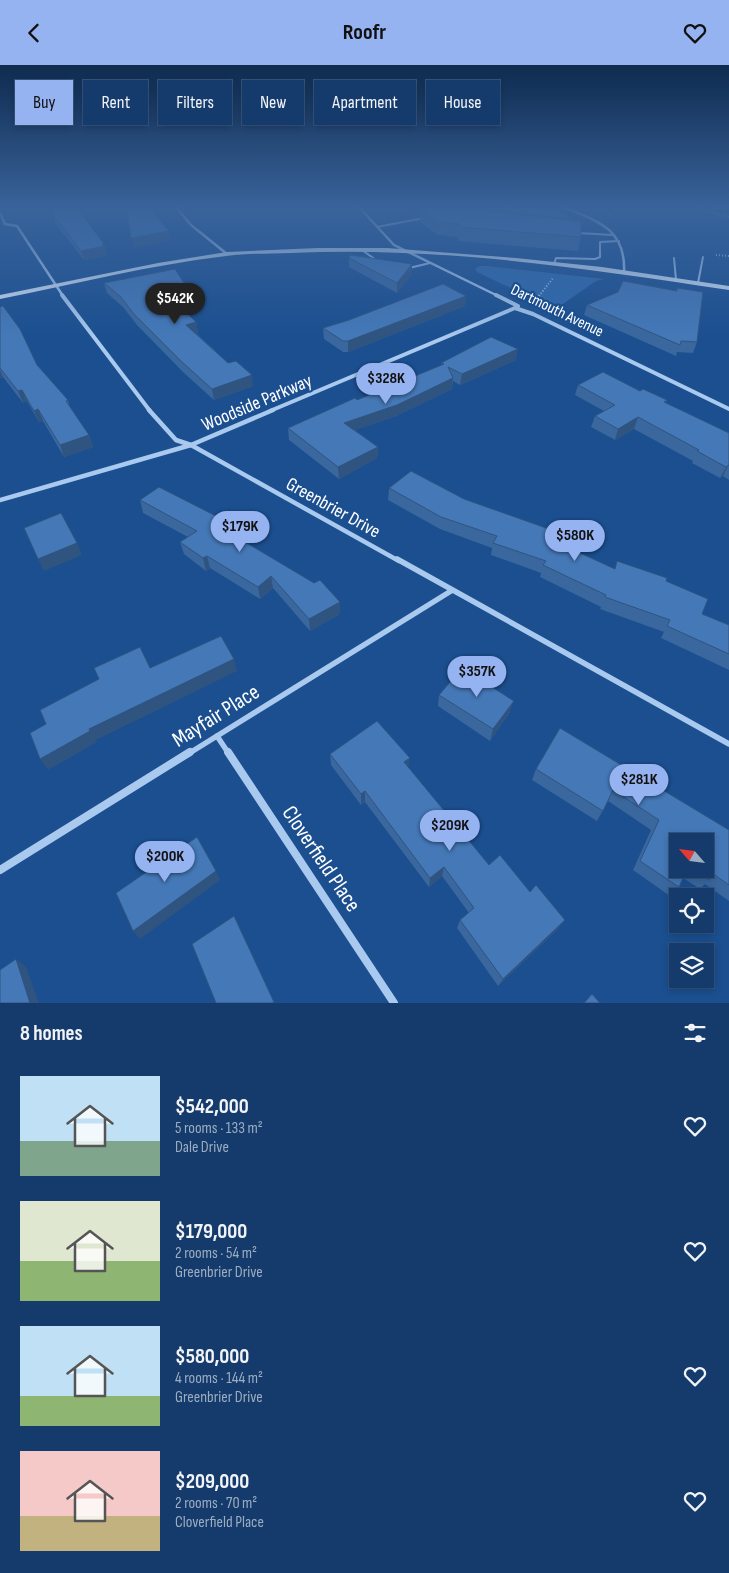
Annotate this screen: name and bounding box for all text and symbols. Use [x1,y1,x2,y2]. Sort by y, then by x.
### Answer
icon: back [20,19,48,47]
text: Roofr [343,19,386,46]
icon: heart [681,19,709,47]
chip: Buy [15,80,73,125]
chip: Rent [83,80,148,125]
chip: Filters [158,80,232,125]
chip: New [242,80,304,125]
chip: Apartment [314,80,416,125]
chip: House [426,80,500,125]
street label: Dartmouth Avenue [508,280,606,342]
pin: $542K [140,283,210,325]
text: $542K [156,289,194,308]
pin: $328K [351,363,421,405]
street label: Woodside Parkway [198,369,316,437]
text: $328K [367,369,405,388]
street label: Greenbrier Drive [282,473,384,543]
pin: $179K [205,511,275,553]
text: $179K [222,517,258,536]
pin: $580K [540,519,610,562]
text: $580K [556,526,594,545]
pin: $357K [442,655,512,698]
text: $357K [458,662,496,681]
street label: Mayfair Place [167,679,265,753]
pin: $281K [604,763,674,806]
text: $281K [620,770,658,789]
street label: Cloverfield Place [276,801,366,917]
pin: $209K [415,809,485,852]
text: $209K [431,816,469,835]
north arrow [669,833,714,877]
map controls [669,833,714,988]
pin: $200K [130,841,200,883]
text: $200K [146,847,184,866]
button: locate [669,888,714,933]
button: layers [669,943,714,988]
icon: filters [681,1019,709,1047]
text: 8 homes [20,1021,83,1046]
text: $542,000 [175,1094,249,1119]
icon: home [60,1096,120,1156]
icon: heart [681,1112,709,1140]
text: 5 rooms · 133 m² [175,1119,263,1138]
text: Dale Drive [175,1138,229,1157]
text: $179,000 [175,1219,247,1244]
icon: home [60,1221,120,1281]
icon: heart [681,1237,709,1265]
text: 2 rooms · 54 m² [175,1244,257,1263]
text: Greenbrier Drive [175,1263,263,1282]
text: $580,000 [175,1344,249,1369]
icon: home [60,1346,120,1406]
icon: heart [681,1362,709,1390]
text: 4 rooms · 144 m² [175,1369,263,1388]
text: Greenbrier Drive [175,1388,263,1407]
text: $209,000 [175,1469,249,1494]
icon: home [60,1471,120,1531]
icon: heart [681,1487,709,1515]
text: 2 rooms · 70 m² [175,1494,257,1513]
text: Cloverfield Place [175,1513,264,1532]

